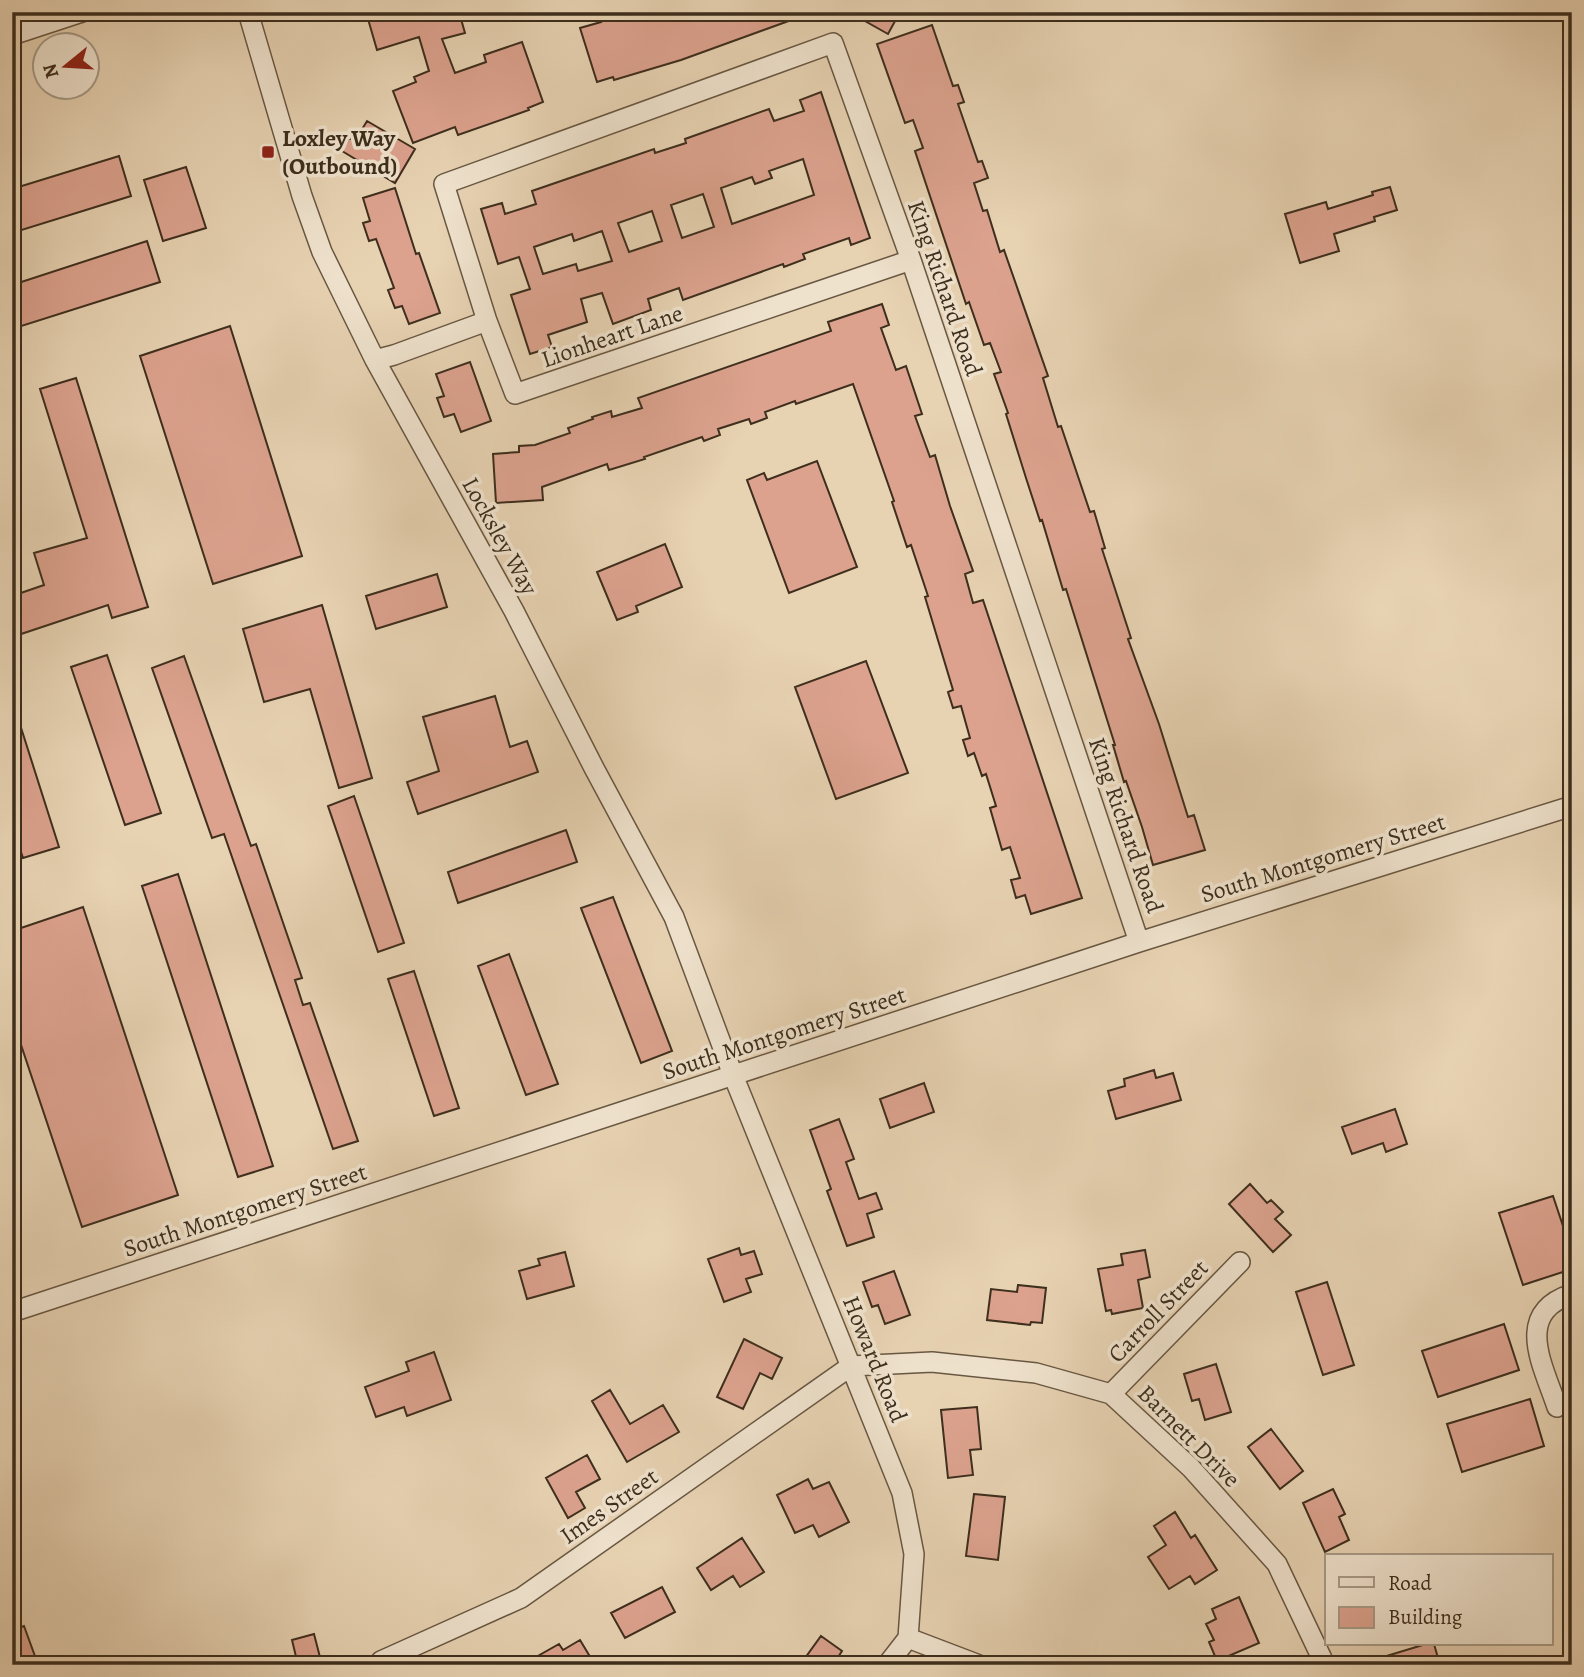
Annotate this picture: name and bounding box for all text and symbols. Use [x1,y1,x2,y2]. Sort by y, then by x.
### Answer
north arrow [32,32,102,102]
text: N [36,60,65,82]
place label: Loxley Way (Outbound) [282,122,397,182]
marker: Loxley Way (Outbound) [260,144,276,160]
street label: King Richard Road [900,196,990,380]
street label: Lionheart Lane [537,297,687,375]
street label: Locksley Way [455,471,546,601]
street label: King Richard Road [1081,733,1171,917]
street label: South Montgomery Street [1197,806,1449,910]
street label: South Montgomery Street [658,978,910,1088]
street label: South Montgomery Street [119,1155,371,1265]
street label: Carroll Street [1101,1252,1215,1370]
street label: Howard Road [835,1291,915,1427]
street label: Barnett Drive [1131,1378,1247,1494]
street label: Imes Street [554,1461,664,1551]
legend [1325,1554,1552,1646]
text: Road [1388,1569,1432,1597]
text: Building [1388,1603,1463,1631]

